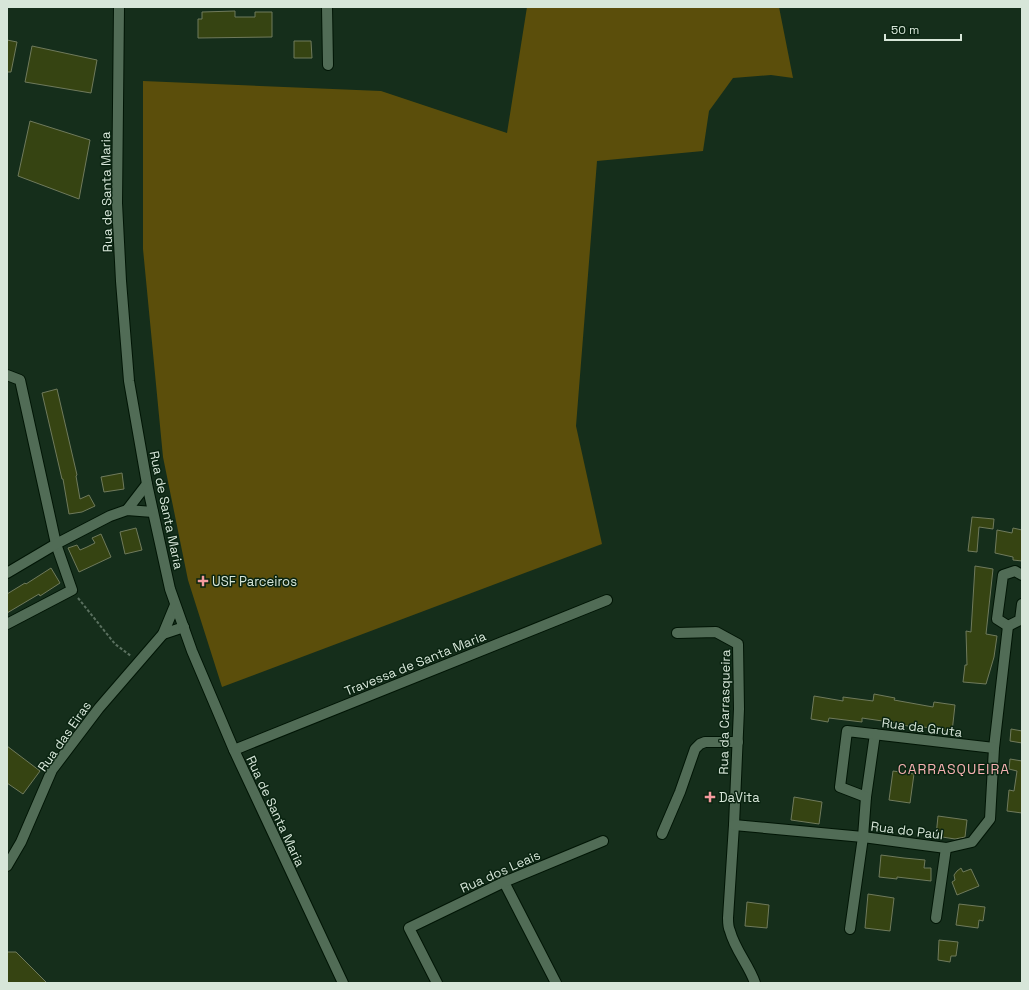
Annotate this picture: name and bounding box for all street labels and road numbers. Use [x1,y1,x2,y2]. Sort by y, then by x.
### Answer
street label: Rua de Santa Maria [97,131,116,252]
street label: Rua de Santa Maria [146,449,187,571]
street label: Travessa de Santa Maria [342,627,489,700]
street label: Rua da Carrasqueira [715,649,734,775]
street label: Rua das Eiras [34,698,95,775]
street label: Rua da Gruta [881,714,964,741]
street label: Rua de Santa Maria [242,753,309,870]
street label: Rua do Paúl [870,818,944,843]
street label: Rua dos Leais [458,846,543,897]

